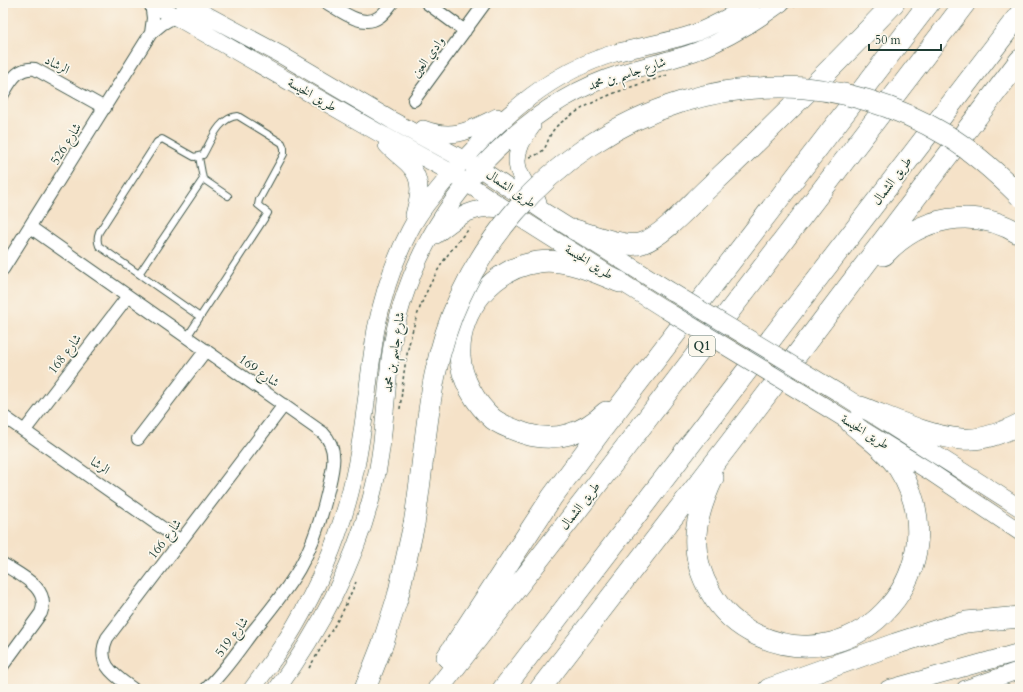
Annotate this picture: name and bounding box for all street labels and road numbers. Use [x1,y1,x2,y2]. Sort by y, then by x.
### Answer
street label: وادي العين [407,33,450,82]
street label: الرشاد [41,51,73,79]
street label: شارع جاسم بن محمد [586,53,670,99]
street label: طريق الخيسة [284,74,340,116]
street label: شارع 526 [46,120,88,169]
street label: طريق الشمال [868,153,916,209]
street label: طريق الشمال [483,166,539,212]
street label: طريق الخيسة [561,240,617,284]
street label: شارع جاسم بن محمد [379,311,413,394]
street label: شارع 168 [44,330,88,379]
road number: Q1 [689,336,715,356]
street label: شارع 169 [234,350,283,393]
street label: طريق الخيسة [837,410,893,454]
street label: الرشا [87,453,113,479]
street label: طريق الشمال [555,478,605,534]
street label: شارع 166 [144,515,188,564]
street label: شارع 519 [211,613,255,662]

